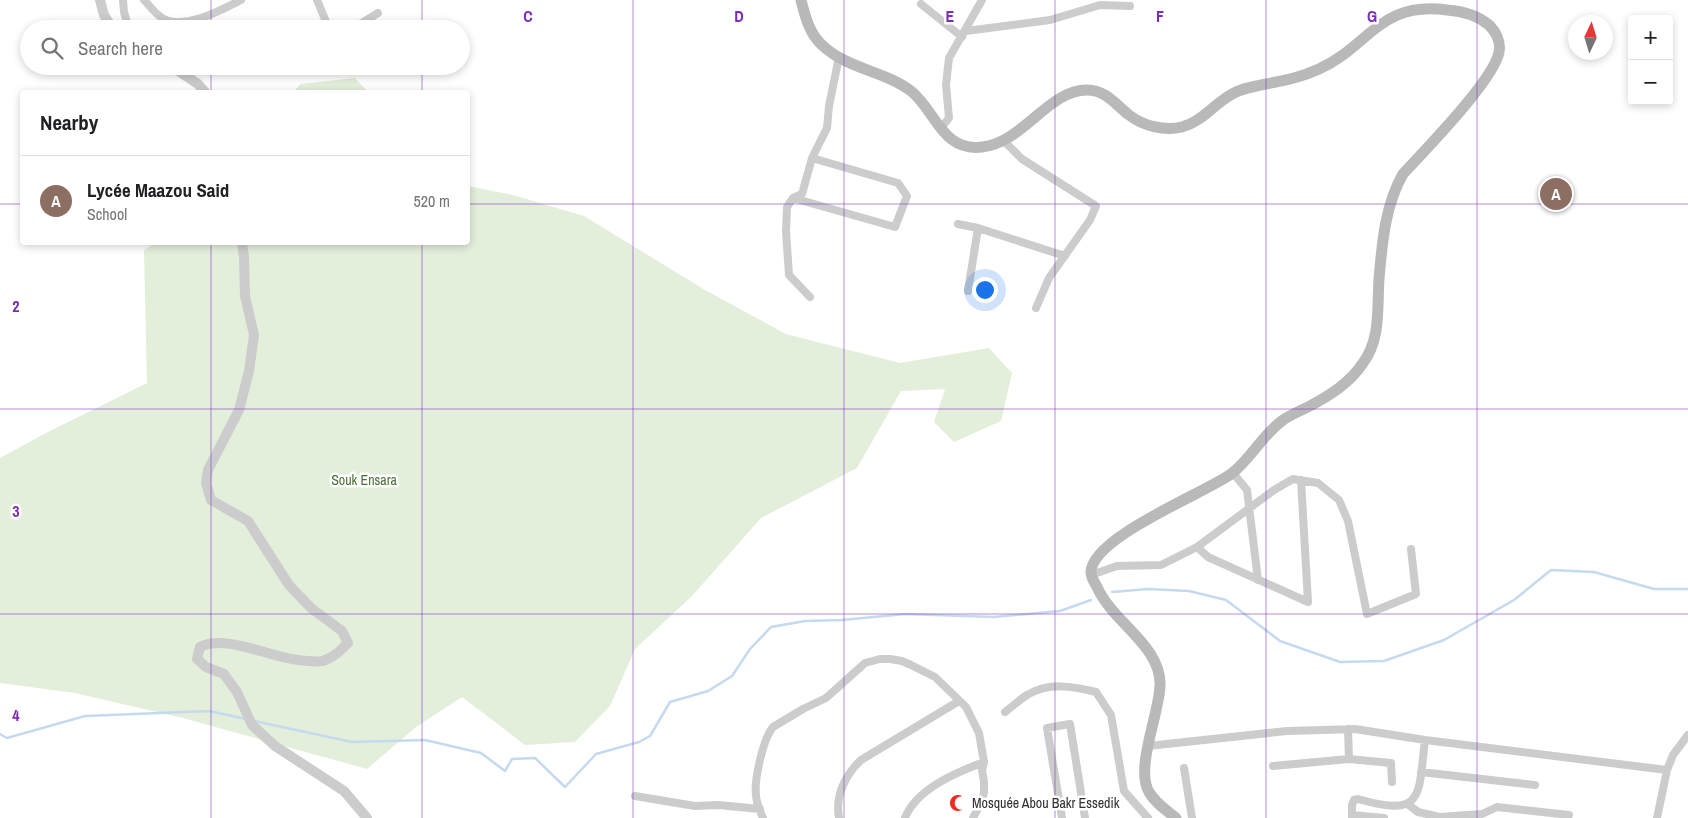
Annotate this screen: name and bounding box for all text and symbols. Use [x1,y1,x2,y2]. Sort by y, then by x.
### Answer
text: C [523,5,533,27]
text: D [734,5,744,27]
text: E [946,5,955,27]
text: F [1156,5,1164,27]
text: G [1367,5,1377,27]
north arrow [1568,15,1613,60]
map controls [1628,15,1673,105]
button: + [1628,15,1673,60]
search box [20,20,470,75]
icon: search [38,34,66,62]
text: Search here [78,35,163,61]
button: − [1628,60,1673,105]
text: Nearby [40,108,98,137]
pin: A [1540,175,1572,213]
text: Lycée Maazou Said [87,177,229,203]
text: A [51,190,61,212]
text: 520 m [414,190,450,212]
text: School [87,203,127,225]
your location [972,277,998,303]
text: 2 [12,295,20,317]
park label: Souk Ensara [331,471,397,489]
text: 3 [12,500,20,522]
text: 4 [12,704,20,726]
mosque icon: Mosquée Abou Bakr Essedik [948,793,968,813]
place label: Mosquée Abou Bakr Essedik [972,794,1120,812]

